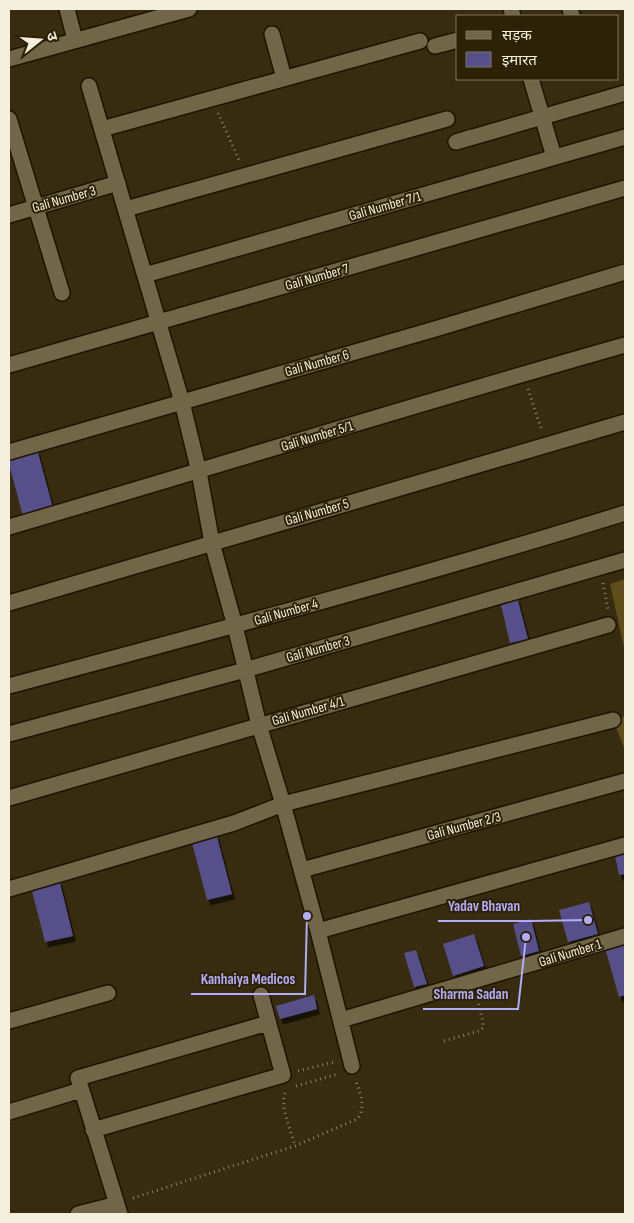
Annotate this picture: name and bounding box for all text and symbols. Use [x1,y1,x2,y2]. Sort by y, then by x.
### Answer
north arrow [15,15,65,65]
legend [456,15,619,80]
text: सड़क [502,26,532,45]
text: उ [43,30,62,44]
text: इमारत [502,51,537,70]
street label: Gali Number 3 [30,182,98,216]
street label: Gali Number 7/1 [347,188,423,224]
street label: Gali Number 7 [283,260,351,294]
street label: Gali Number 6 [283,346,351,380]
street label: Gali Number 5/1 [279,417,355,455]
street label: Gali Number 5 [283,495,351,529]
street label: Gali Number 4 [252,595,320,629]
street label: Gali Number 3 [284,632,352,666]
street label: Gali Number 4/1 [270,693,346,729]
street label: Gali Number 2/3 [425,808,503,844]
callout: Yadav Bhavan [438,891,530,921]
text: Yadav Bhavan [448,897,520,916]
street label: Gali Number 1 [537,935,603,971]
callout: Kanhaiya Medicos [191,964,305,994]
text: Kanhaiya Medicos [201,970,295,989]
callout: Sharma Sadan [423,979,518,1009]
text: Sharma Sadan [434,985,508,1004]

